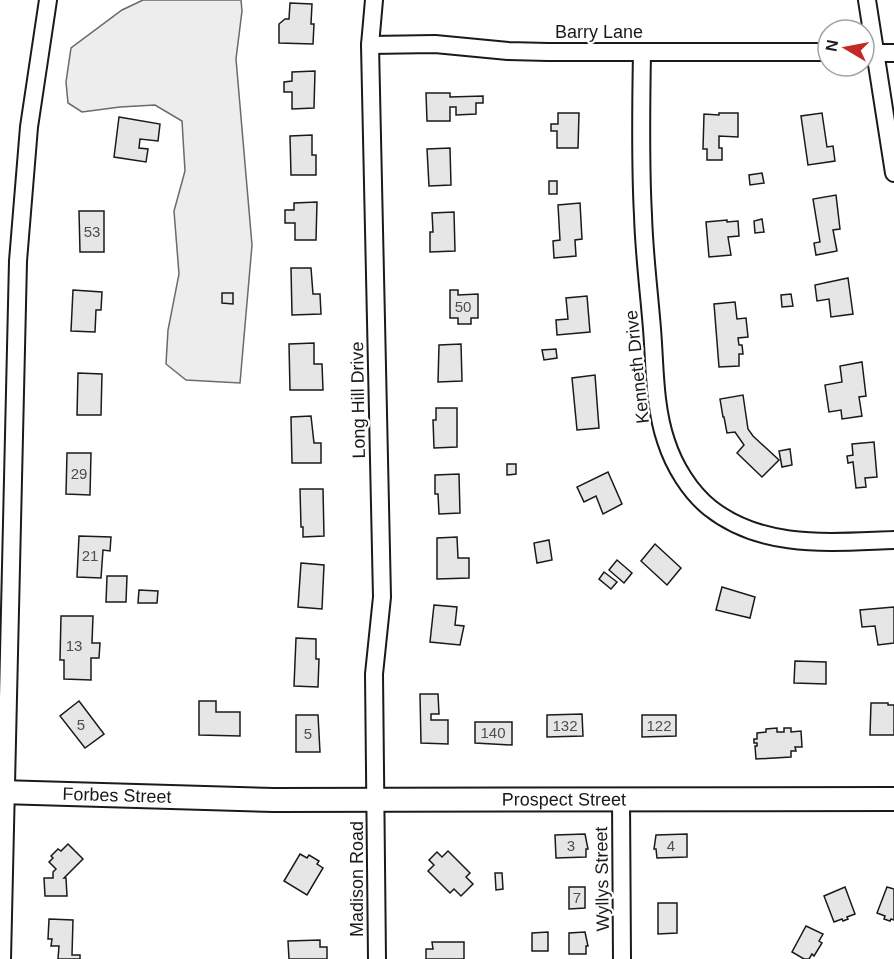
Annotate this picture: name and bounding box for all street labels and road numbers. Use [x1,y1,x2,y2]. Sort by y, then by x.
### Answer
street label: Barry Lane [555,22,643,42]
street label: Kenneth Drive [621,309,653,425]
street label: Long Hill Drive [347,341,369,459]
street label: Forbes Street [62,784,172,807]
street label: Prospect Street [502,789,626,810]
street label: Madison Road [347,821,367,937]
street label: Wyllys Street [591,826,613,932]

